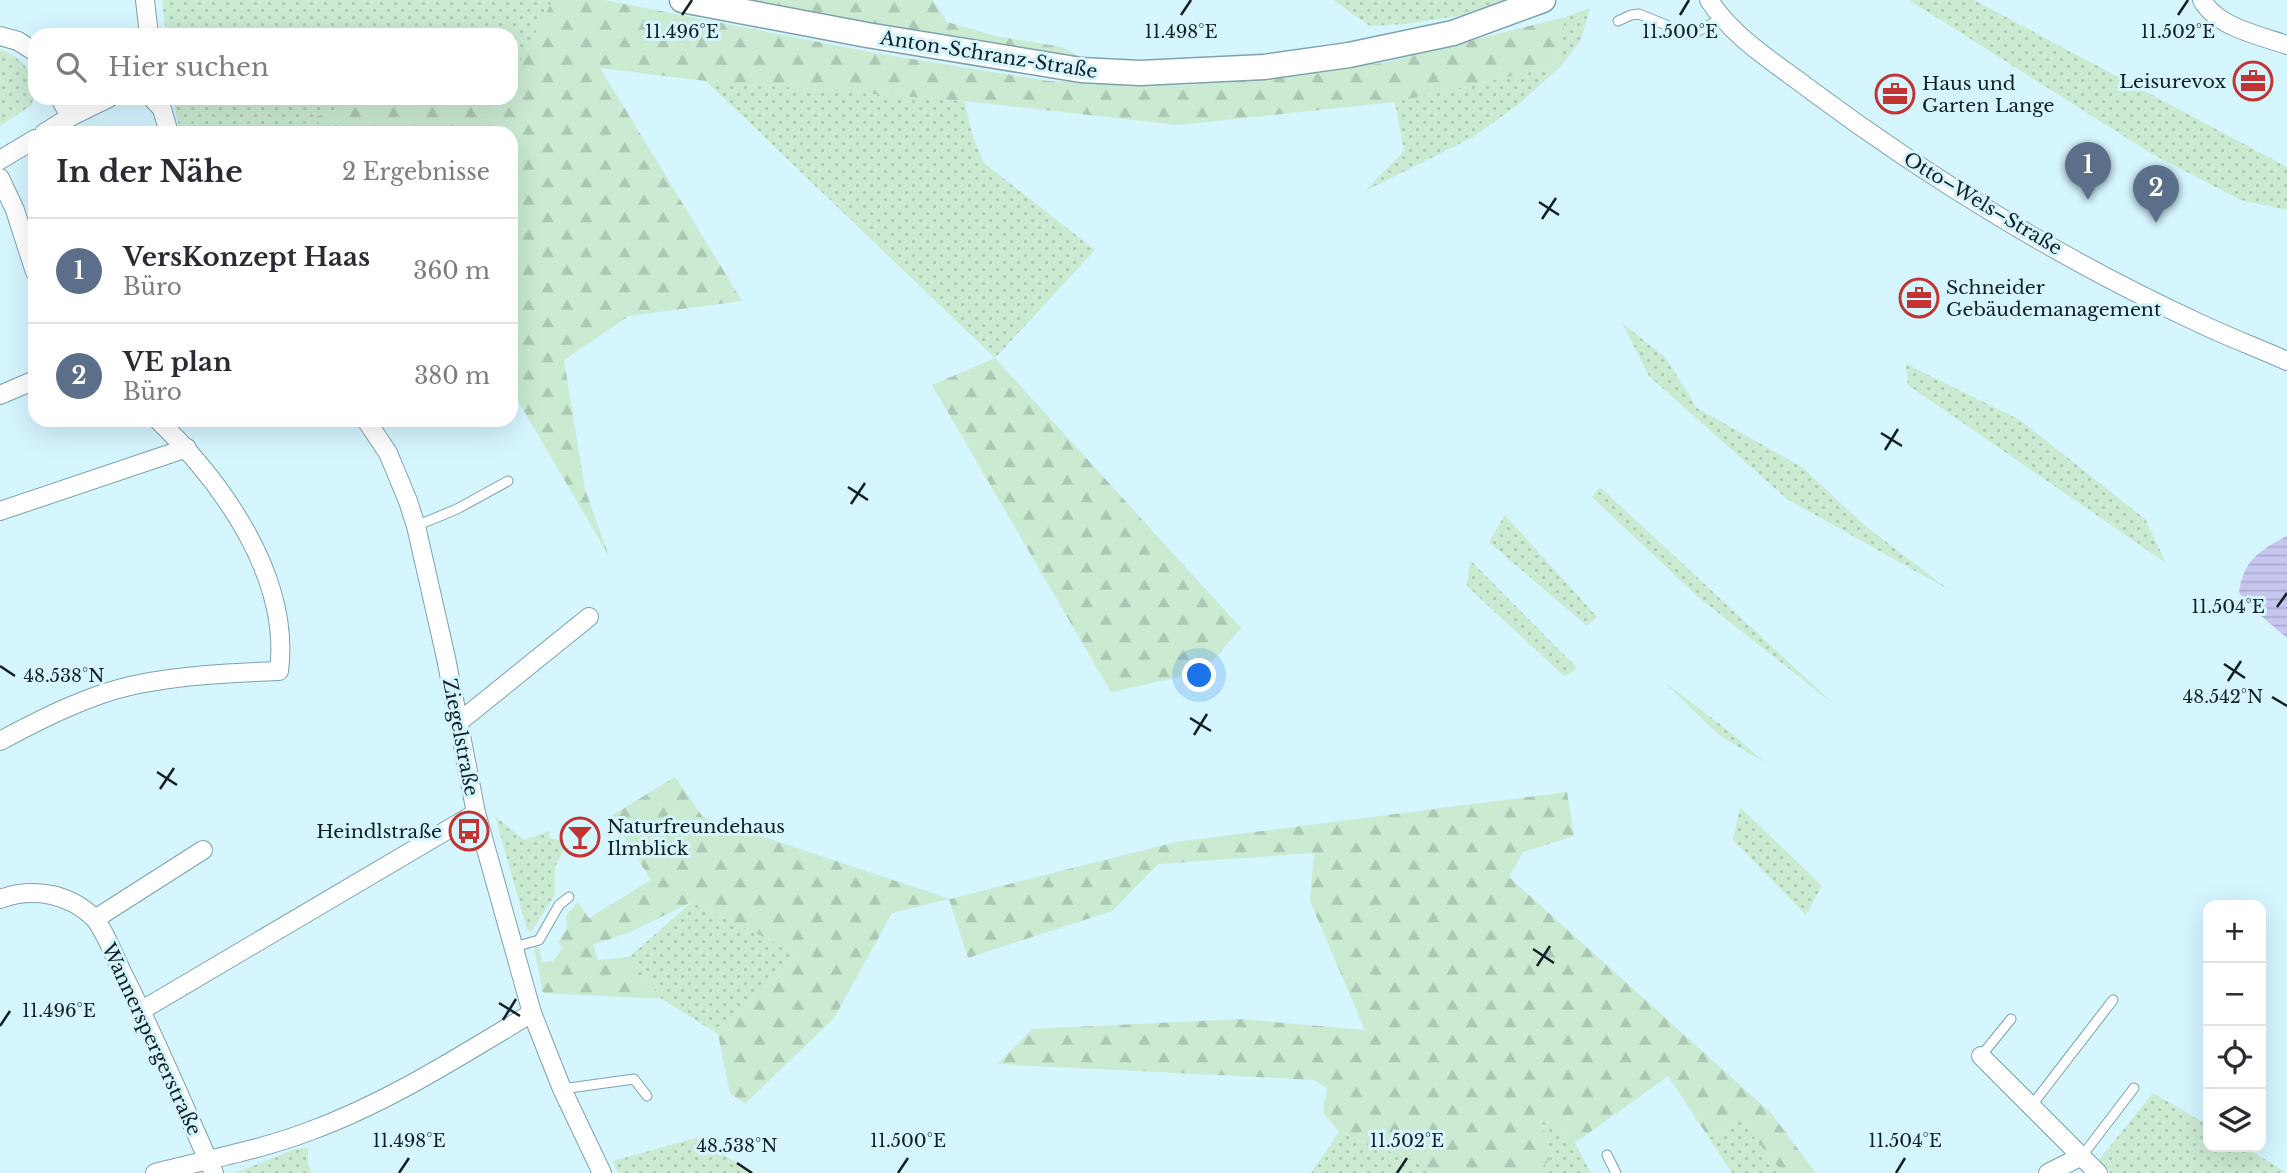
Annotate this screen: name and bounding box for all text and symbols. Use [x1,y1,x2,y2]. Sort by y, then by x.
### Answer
text: 11.496°E [645,21,719,43]
text: 11.498°E [1144,21,1218,43]
text: 11.500°E [1642,21,1718,43]
text: 11.502°E [2141,21,2215,43]
street label: Anton-Schranz-Straße [878,26,1099,83]
search box [28,28,518,105]
icon: search [52,48,90,86]
text: Hier suchen [108,51,269,83]
office icon: Leisurevox [2232,60,2274,102]
place label: Leisurevox [2119,70,2226,93]
place label: Haus und Garten Lange [1922,72,2054,117]
office icon: Haus und Garten Lange [1874,73,1916,115]
pin: 1 [2065,142,2111,200]
street label: Otto–Wels–Straße [1899,147,2066,260]
text: In der Nähe [56,153,243,190]
text: 2 Ergebnisse [342,158,490,186]
pin: 2 [2133,165,2179,223]
text: VersKonzept Haas [123,241,370,273]
text: 1 [74,257,84,285]
text: 360 m [413,257,490,285]
text: Büro [123,273,182,301]
place label: Schneider Gebäudemanagement [1946,276,2162,321]
office icon: Schneider Gebäudemanagement [1898,277,1940,319]
text: VE plan [123,346,232,378]
text: 2 [72,362,86,390]
text: 380 m [414,362,490,390]
text: Büro [123,378,182,406]
text: 11.504°E [2191,596,2265,618]
your location [1182,658,1216,692]
text: 48.538°N [24,665,104,687]
street label: Ziegelstraße [438,676,483,798]
text: 48.542°N [2183,686,2263,708]
bus stop icon: Heindlstraße [448,810,490,852]
place label: Naturfreundehaus Ilmblick [607,815,785,860]
bar icon: Naturfreundehaus Ilmblick [559,816,601,858]
place label: Heindlstraße [316,820,442,843]
map controls [2203,900,2266,1152]
button: + [2203,900,2266,963]
street label: Wannerspergerstraße [96,939,206,1139]
button: − [2203,963,2266,1026]
text: 11.496°E [22,1000,96,1022]
button: locate [2203,1026,2266,1089]
button: layers [2203,1089,2266,1152]
text: 11.498°E [372,1130,446,1152]
text: 11.500°E [870,1130,946,1152]
text: 11.502°E [1370,1130,1444,1152]
text: 11.504°E [1868,1130,1942,1152]
text: 48.538°N [697,1135,777,1157]

